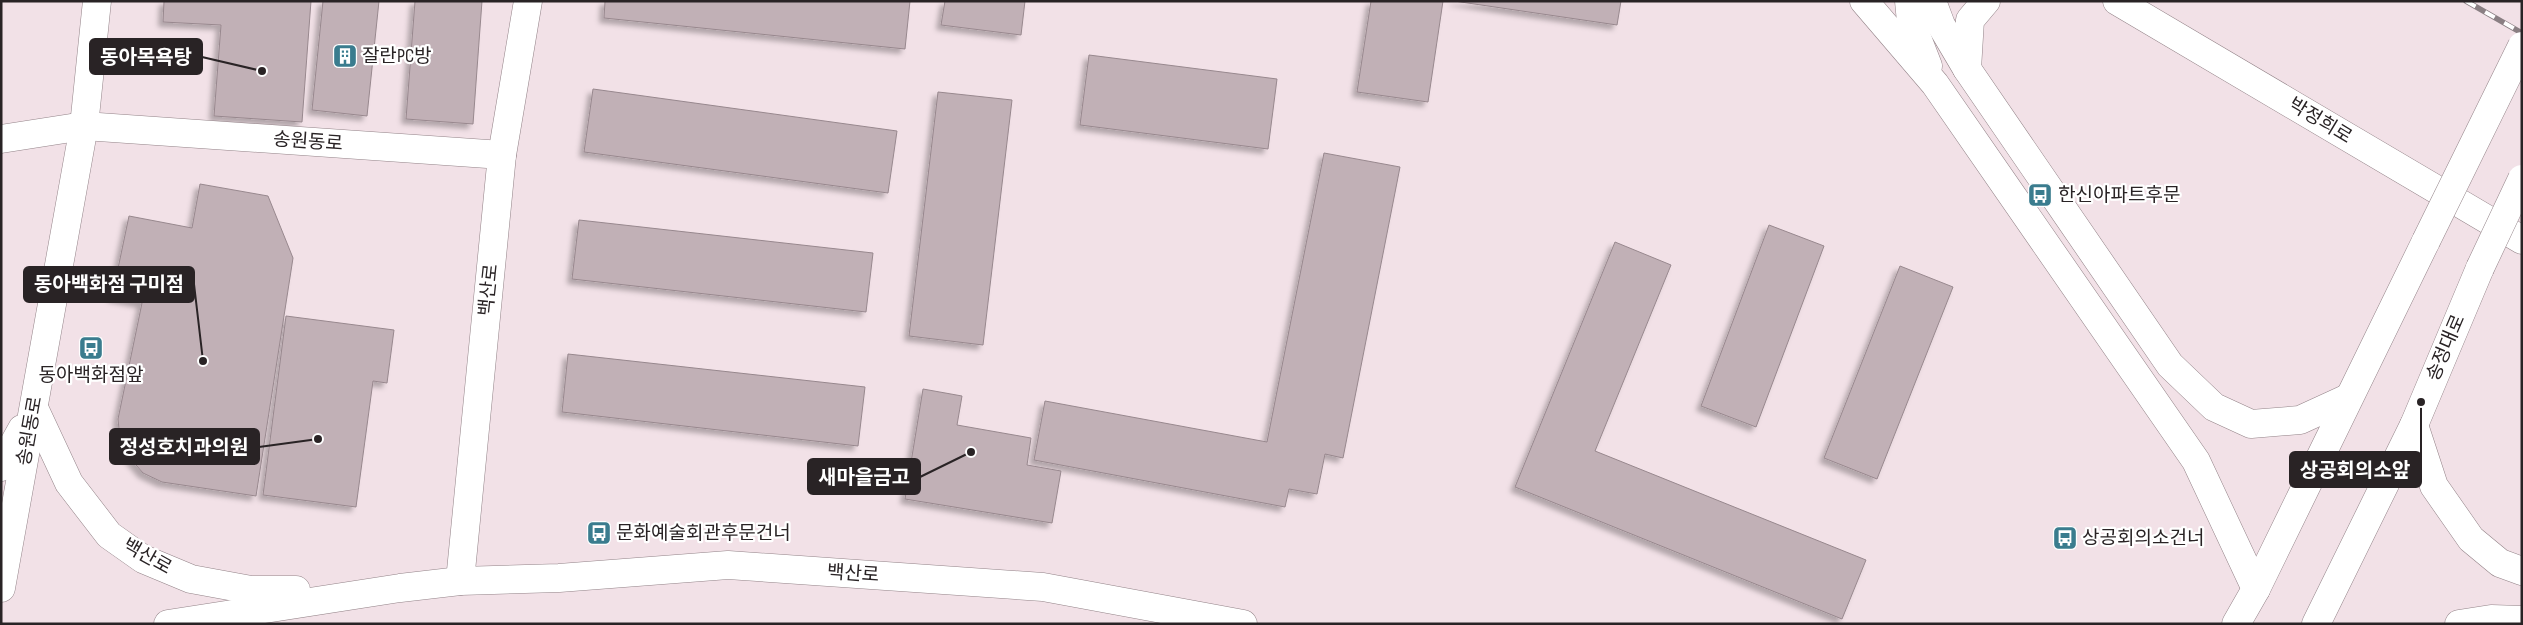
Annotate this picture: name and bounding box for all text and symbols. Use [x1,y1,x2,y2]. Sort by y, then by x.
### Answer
callout: 동아목욕탕 [90,39,202,74]
building icon: 잘란PC방 [332,43,358,69]
place label: 잘란PC방 [362,45,432,68]
text: 동아목욕탕 [100,46,192,70]
street label: 박정희로 [2284,93,2356,149]
street label: 송원동로 [272,128,344,156]
bus stop icon: 한신아파트후문 [2027,182,2053,208]
place label: 한신아파트후문 [2058,184,2180,207]
street label: 백산로 [475,263,503,317]
callout: 동아백화점 구미점 [24,267,194,302]
text: 동아백화점 구미점 [34,273,184,297]
street label: 송정대로 [2422,311,2470,385]
bus stop icon: 동아백화점앞 [78,335,104,361]
place label: 동아백화점앞 [39,364,144,387]
street label: 송원동로 [13,395,47,467]
callout: 정성호치과의원 [110,429,259,464]
text: 정성호치과의원 [120,436,248,460]
callout: 상공회의소앞 [2290,452,2421,487]
callout: 새마을금고 [808,459,920,494]
text: 상공회의소앞 [2300,459,2411,483]
text: 새마을금고 [818,466,910,490]
bus stop icon: 문화예술회관후문건너 [586,520,612,546]
place label: 문화예술회관후문건너 [616,522,791,545]
bus stop icon: 상공회의소건너 [2052,525,2078,551]
place label: 상공회의소건너 [2082,527,2204,550]
street label: 백산로 [118,534,176,580]
street label: 백산로 [826,561,880,587]

